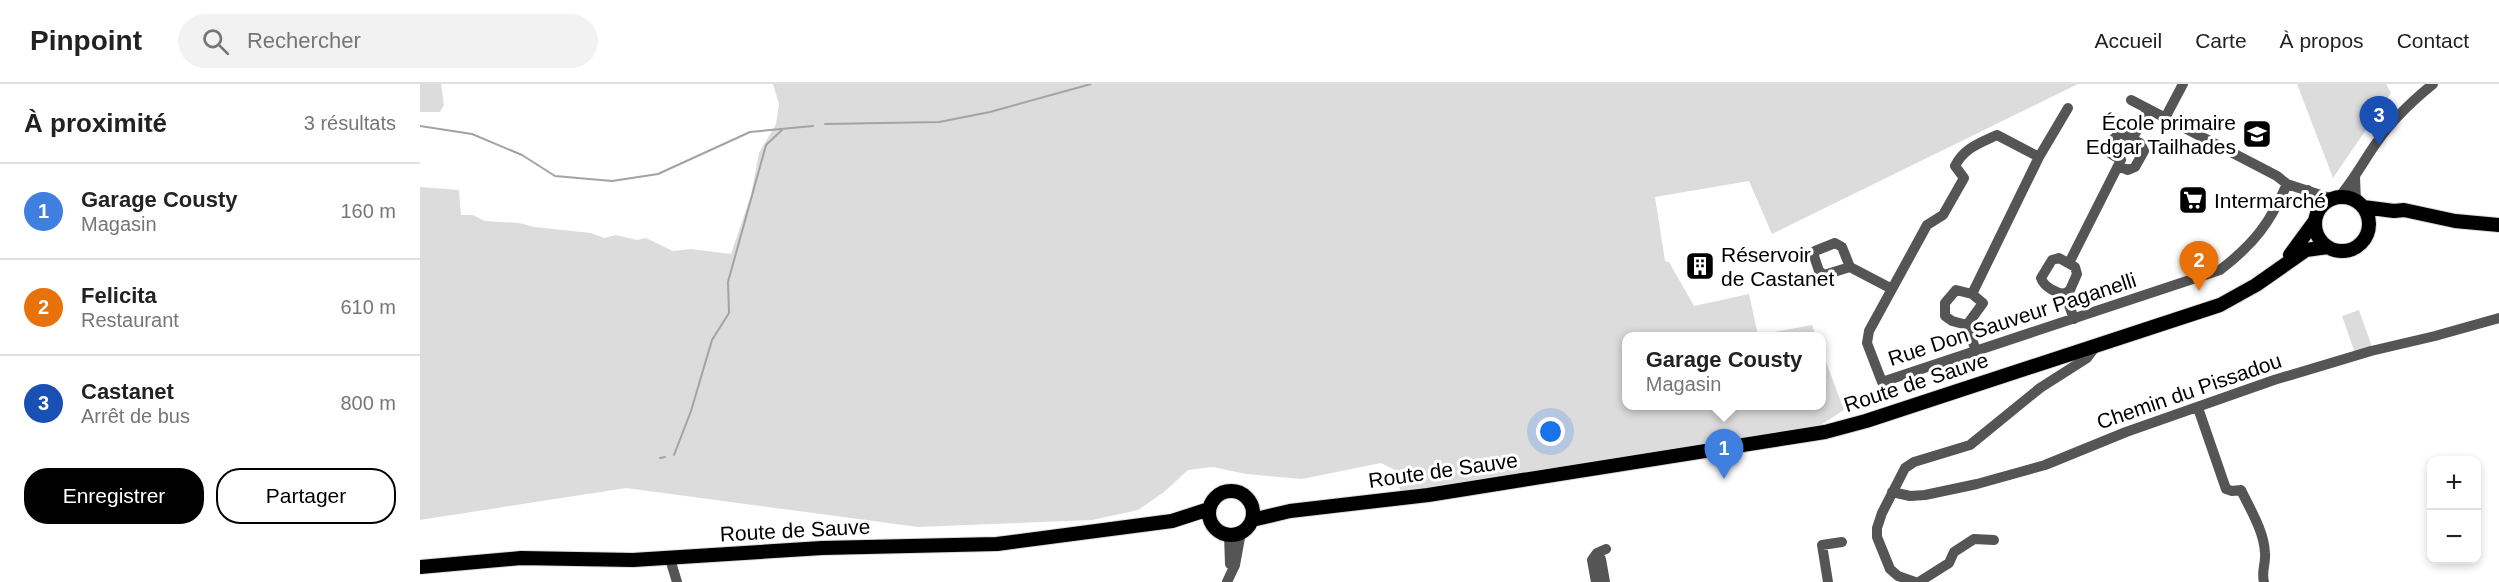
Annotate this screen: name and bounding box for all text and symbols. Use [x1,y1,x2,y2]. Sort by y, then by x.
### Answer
search box [178,14,598,68]
text: Pinpoint [30,25,142,56]
icon: search [199,25,232,58]
text: Rechercher [247,28,361,53]
text: Accueil [2095,29,2162,52]
text: Carte [2195,29,2247,52]
text: À propos [2280,29,2364,52]
text: Contact [2397,29,2469,52]
pin: 3 [2360,97,2398,146]
text: À proximité [24,108,167,138]
place label: École primaire Edgar Tailhades [2086,111,2236,158]
text: 3 résultats [304,112,396,134]
school or university icon: École primaire Edgar Tailhades [2241,118,2273,150]
supermarket icon: Intermarché [2177,184,2209,216]
text: Garage Cousty [81,187,238,212]
place label: Intermarché [2214,189,2326,212]
text: 1 [38,200,49,222]
text: 160 m [340,200,396,222]
text: Magasin [81,213,157,235]
pin: 2 [2180,242,2218,291]
place label: Réservoir de Castanet [1721,243,1834,290]
building icon: Réservoir de Castanet [1684,250,1716,282]
street label: Rue Don Sauveur Paganelli [1885,268,2139,370]
text: Felicita [81,283,157,308]
text: 2 [38,296,49,318]
text: 610 m [340,296,396,318]
text: Restaurant [81,309,179,331]
popup [1622,332,1826,410]
text: Garage Cousty [1646,347,1802,372]
street label: Route de Sauve [1841,348,1991,416]
street label: Chemin du Pissadou [2094,349,2284,433]
text: Magasin [1646,373,1721,395]
text: Castanet [81,379,174,404]
text: 3 [38,392,49,414]
text: 800 m [340,392,396,414]
text: Arrêt de bus [81,405,190,427]
your location [1536,417,1565,446]
pin: 1 [1704,430,1744,479]
street label: Route de Sauve [1367,448,1519,492]
map controls [2427,456,2481,564]
button: + [2427,456,2481,510]
button: Enregistrer [24,468,204,524]
button: Partager [216,468,396,524]
button: − [2427,510,2481,564]
street label: Route de Sauve [719,515,871,545]

